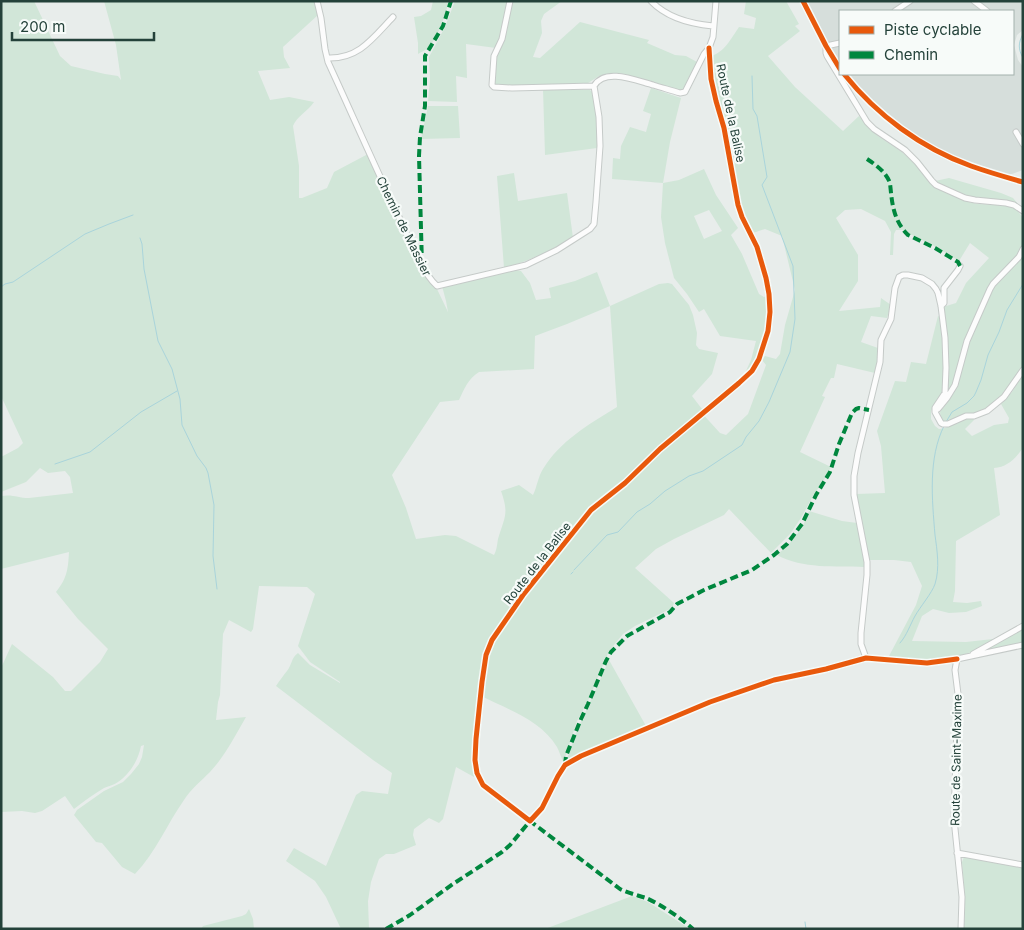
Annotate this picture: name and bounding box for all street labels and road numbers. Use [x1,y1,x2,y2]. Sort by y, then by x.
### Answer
street label: Route de la Balise [713,62,749,164]
street label: Chemin de Massier [373,174,435,279]
street label: Route de la Balise [500,519,574,607]
street label: Route de Saint-Maxime [947,694,965,826]

